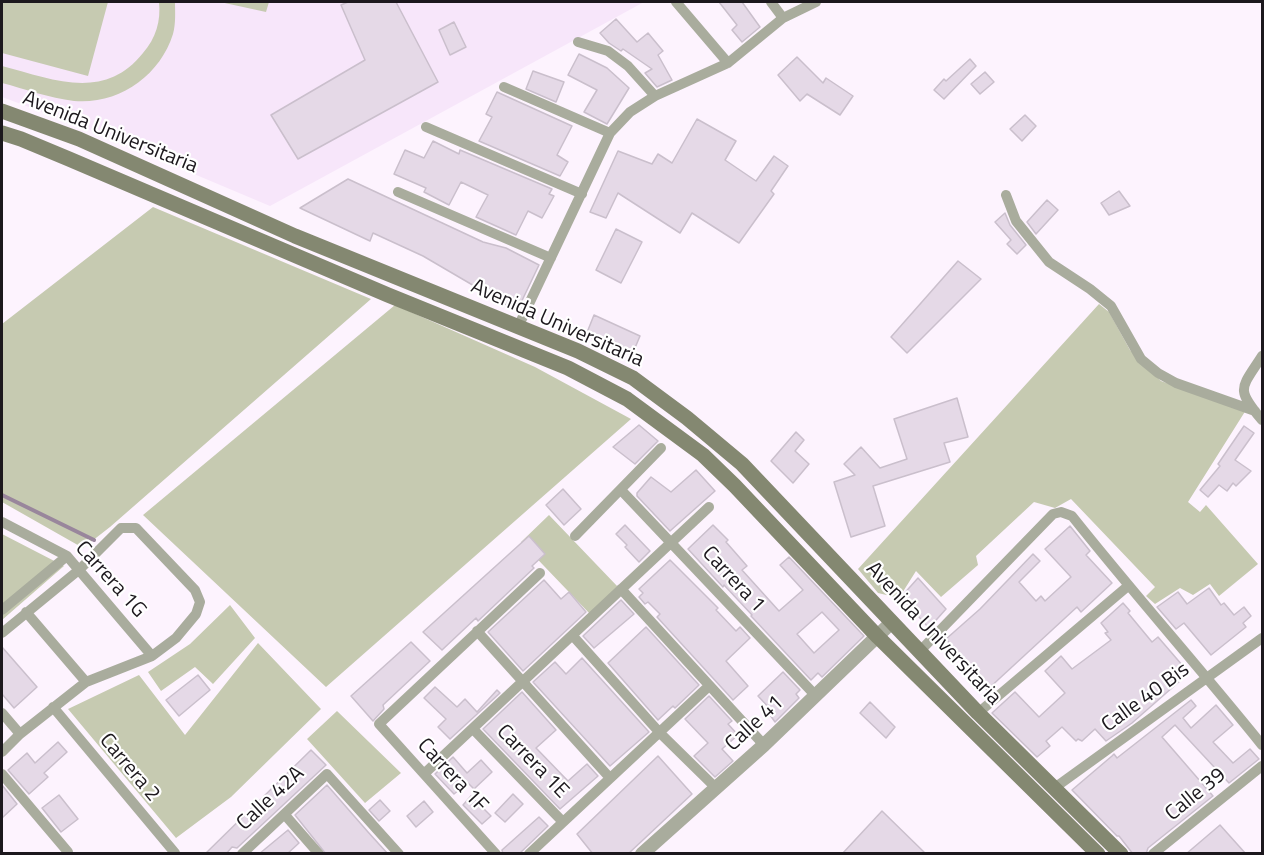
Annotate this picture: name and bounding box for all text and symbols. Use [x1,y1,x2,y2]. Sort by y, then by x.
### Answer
street label: Avenida Universitaria [19,86,201,180]
street label: Avenida Universitaria [467,275,647,373]
street label: Carrera 1G [69,537,151,623]
street label: Carrera 1 [696,542,770,618]
street label: Avenida Universitaria [860,557,1006,711]
street label: Calle 40 Bis [1097,658,1195,738]
street label: Calle 41 [721,691,789,757]
street label: Carrera 1E [491,720,573,804]
street label: Carrera 2 [93,729,165,807]
street label: Carrera 1F [411,734,493,818]
street label: Calle 42A [232,762,310,836]
street label: Calle 39 [1161,763,1231,827]

